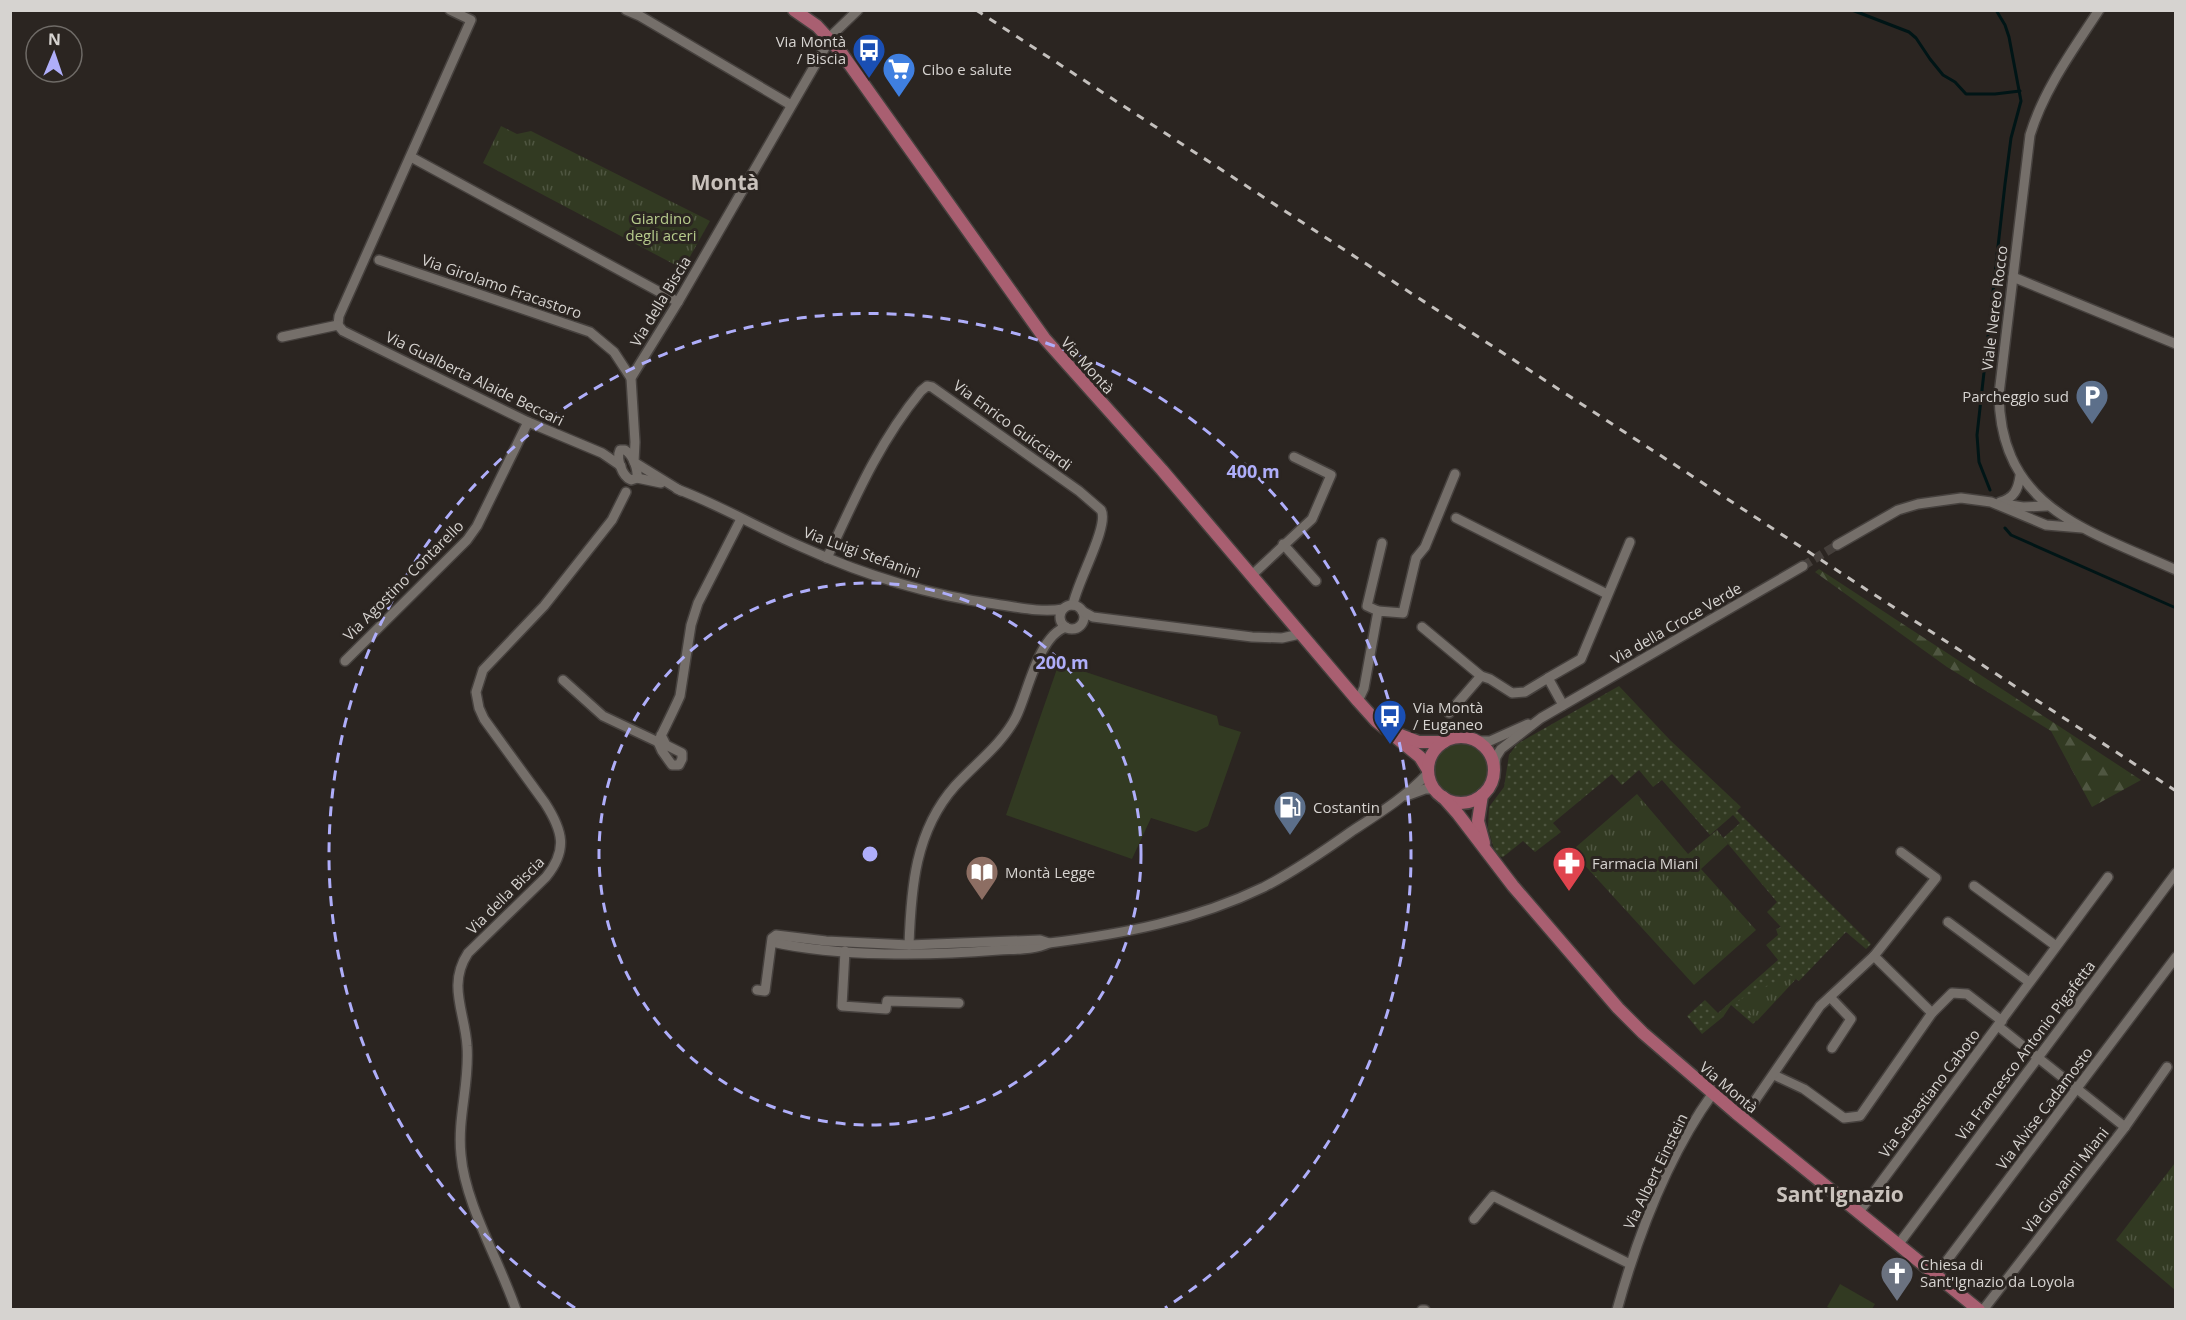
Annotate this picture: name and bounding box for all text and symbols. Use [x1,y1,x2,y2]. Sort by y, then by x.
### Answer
north arrow [24,24,84,84]
text: N [48,28,61,50]
place label: Via Montà / Biscia [776,31,846,68]
bus stop icon: Via Montà / Biscia [851,32,887,79]
supermarket icon: Cibo e salute [881,51,917,98]
place label: Cibo e salute [922,59,1012,79]
district label: Montà [691,168,759,196]
park label: Giardino degli aceri [625,208,697,245]
street label: Viale Nereo Rocco [1976,244,2012,372]
street label: Via Girolamo Fracastoro [419,249,585,323]
street label: Via della Biscia [625,252,695,350]
street label: Via Gualberta Alaide Beccari [382,326,568,430]
street label: Via Montà [1057,332,1119,398]
street label: Via Enrico Guicciardi [950,375,1076,475]
parking icon: Parcheggio sud [2074,378,2110,425]
place label: Parcheggio sud [1962,386,2069,406]
text: 400 m [1226,459,1280,483]
street label: Via Agostino Contarello [338,515,468,645]
street label: Via Luigi Stefanini [801,522,923,582]
street label: Via della Croce Verde [1607,577,1745,669]
text: 200 m [1035,650,1089,674]
place label: Via Montà / Euganeo [1413,697,1483,734]
bus stop icon: Via Montà / Euganeo [1372,698,1408,745]
fuel station icon: Costantin [1272,789,1308,836]
place label: Costantin [1313,797,1380,817]
centre of rings [860,844,880,864]
pharmacy icon: Farmacia Miani [1551,845,1587,892]
street label: Via della Biscia [462,852,548,938]
place label: Farmacia Miani [1592,853,1698,873]
library icon: Montà Legge [964,854,1000,901]
place label: Montà Legge [1005,862,1095,882]
street label: Via Francesco Antonio Pigafetta [1951,956,2099,1144]
street label: Via Sebastiano Caboto [1874,1025,1984,1161]
street label: Via Alvise Cadamosto [1991,1043,2097,1173]
street label: Via Montà [1696,1057,1762,1117]
street label: Via Albert Einstein [1618,1110,1692,1232]
street label: Via Giovanni Miani [2017,1123,2113,1237]
district label: Sant'Ignazio [1776,1180,1904,1208]
place label: Chiesa di Sant'Ignazio da Loyola [1920,1254,2075,1291]
church icon: Chiesa di Sant'Ignazio da Loyola [1879,1255,1915,1302]

